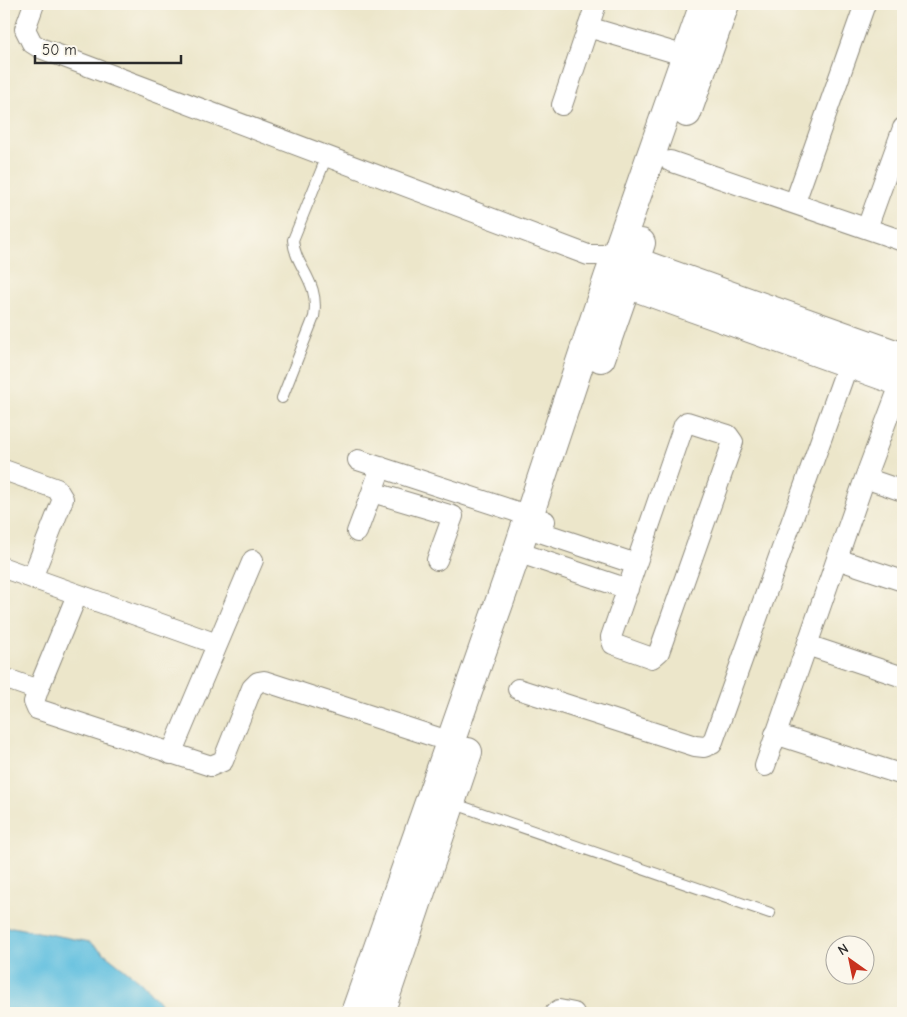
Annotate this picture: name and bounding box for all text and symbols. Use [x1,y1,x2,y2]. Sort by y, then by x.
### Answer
scale bar [35,32,181,64]
text: 50 m [42,41,77,59]
north arrow [824,934,874,984]
text: N [835,940,852,959]

